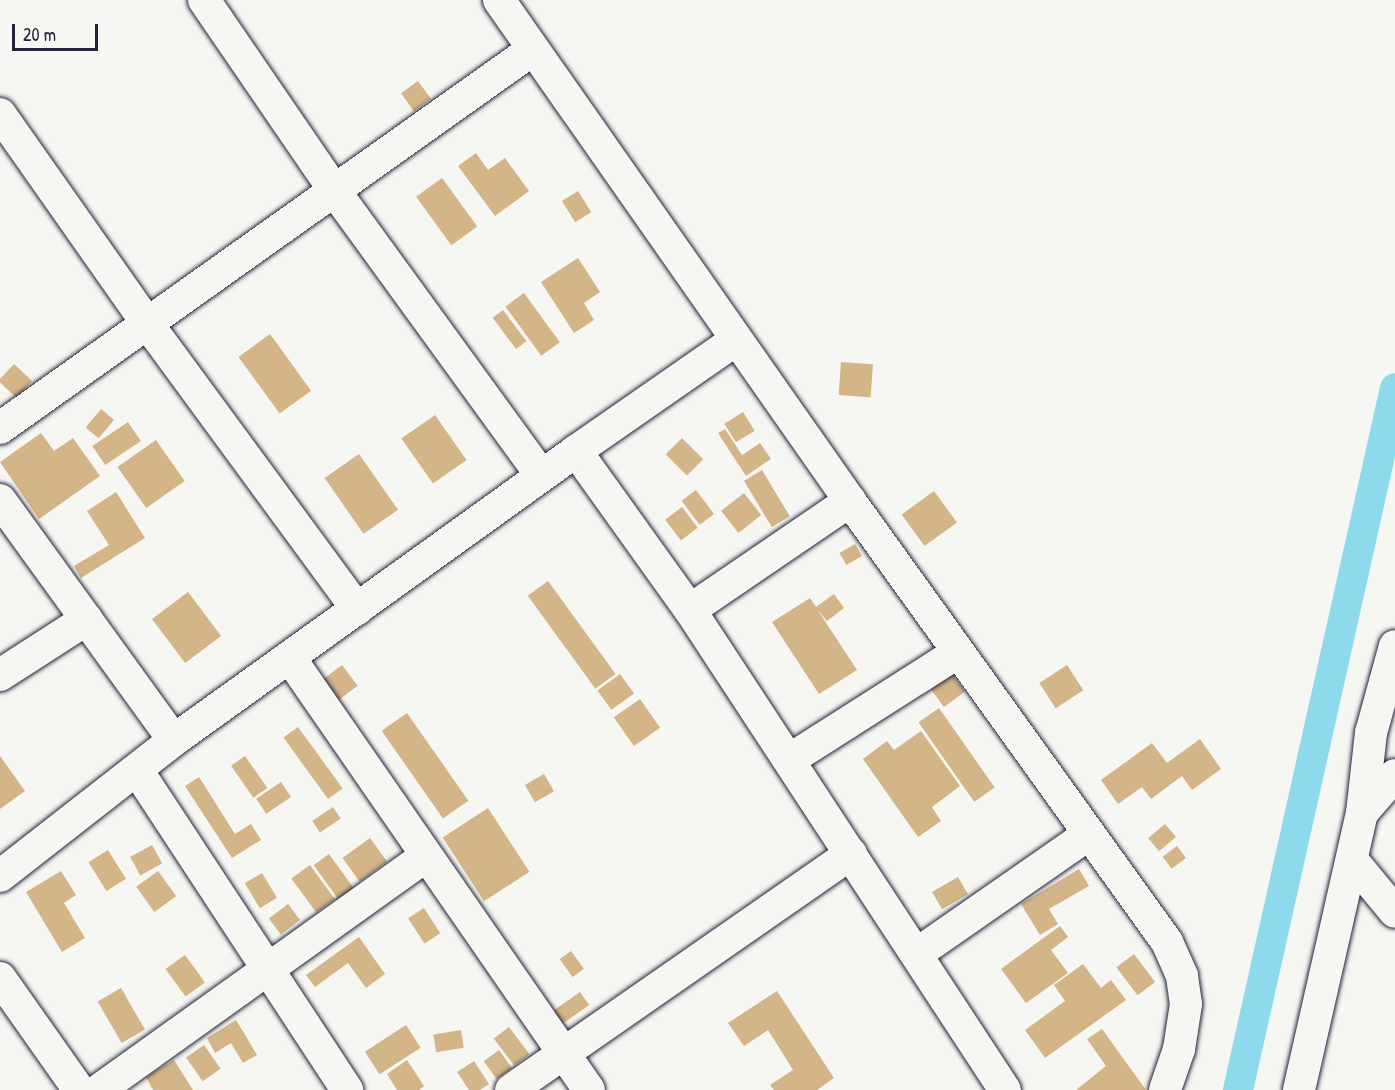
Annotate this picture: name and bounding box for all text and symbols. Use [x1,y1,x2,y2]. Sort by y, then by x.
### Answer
scale bar [15,12,100,50]
text: 20 m [23,22,56,47]

